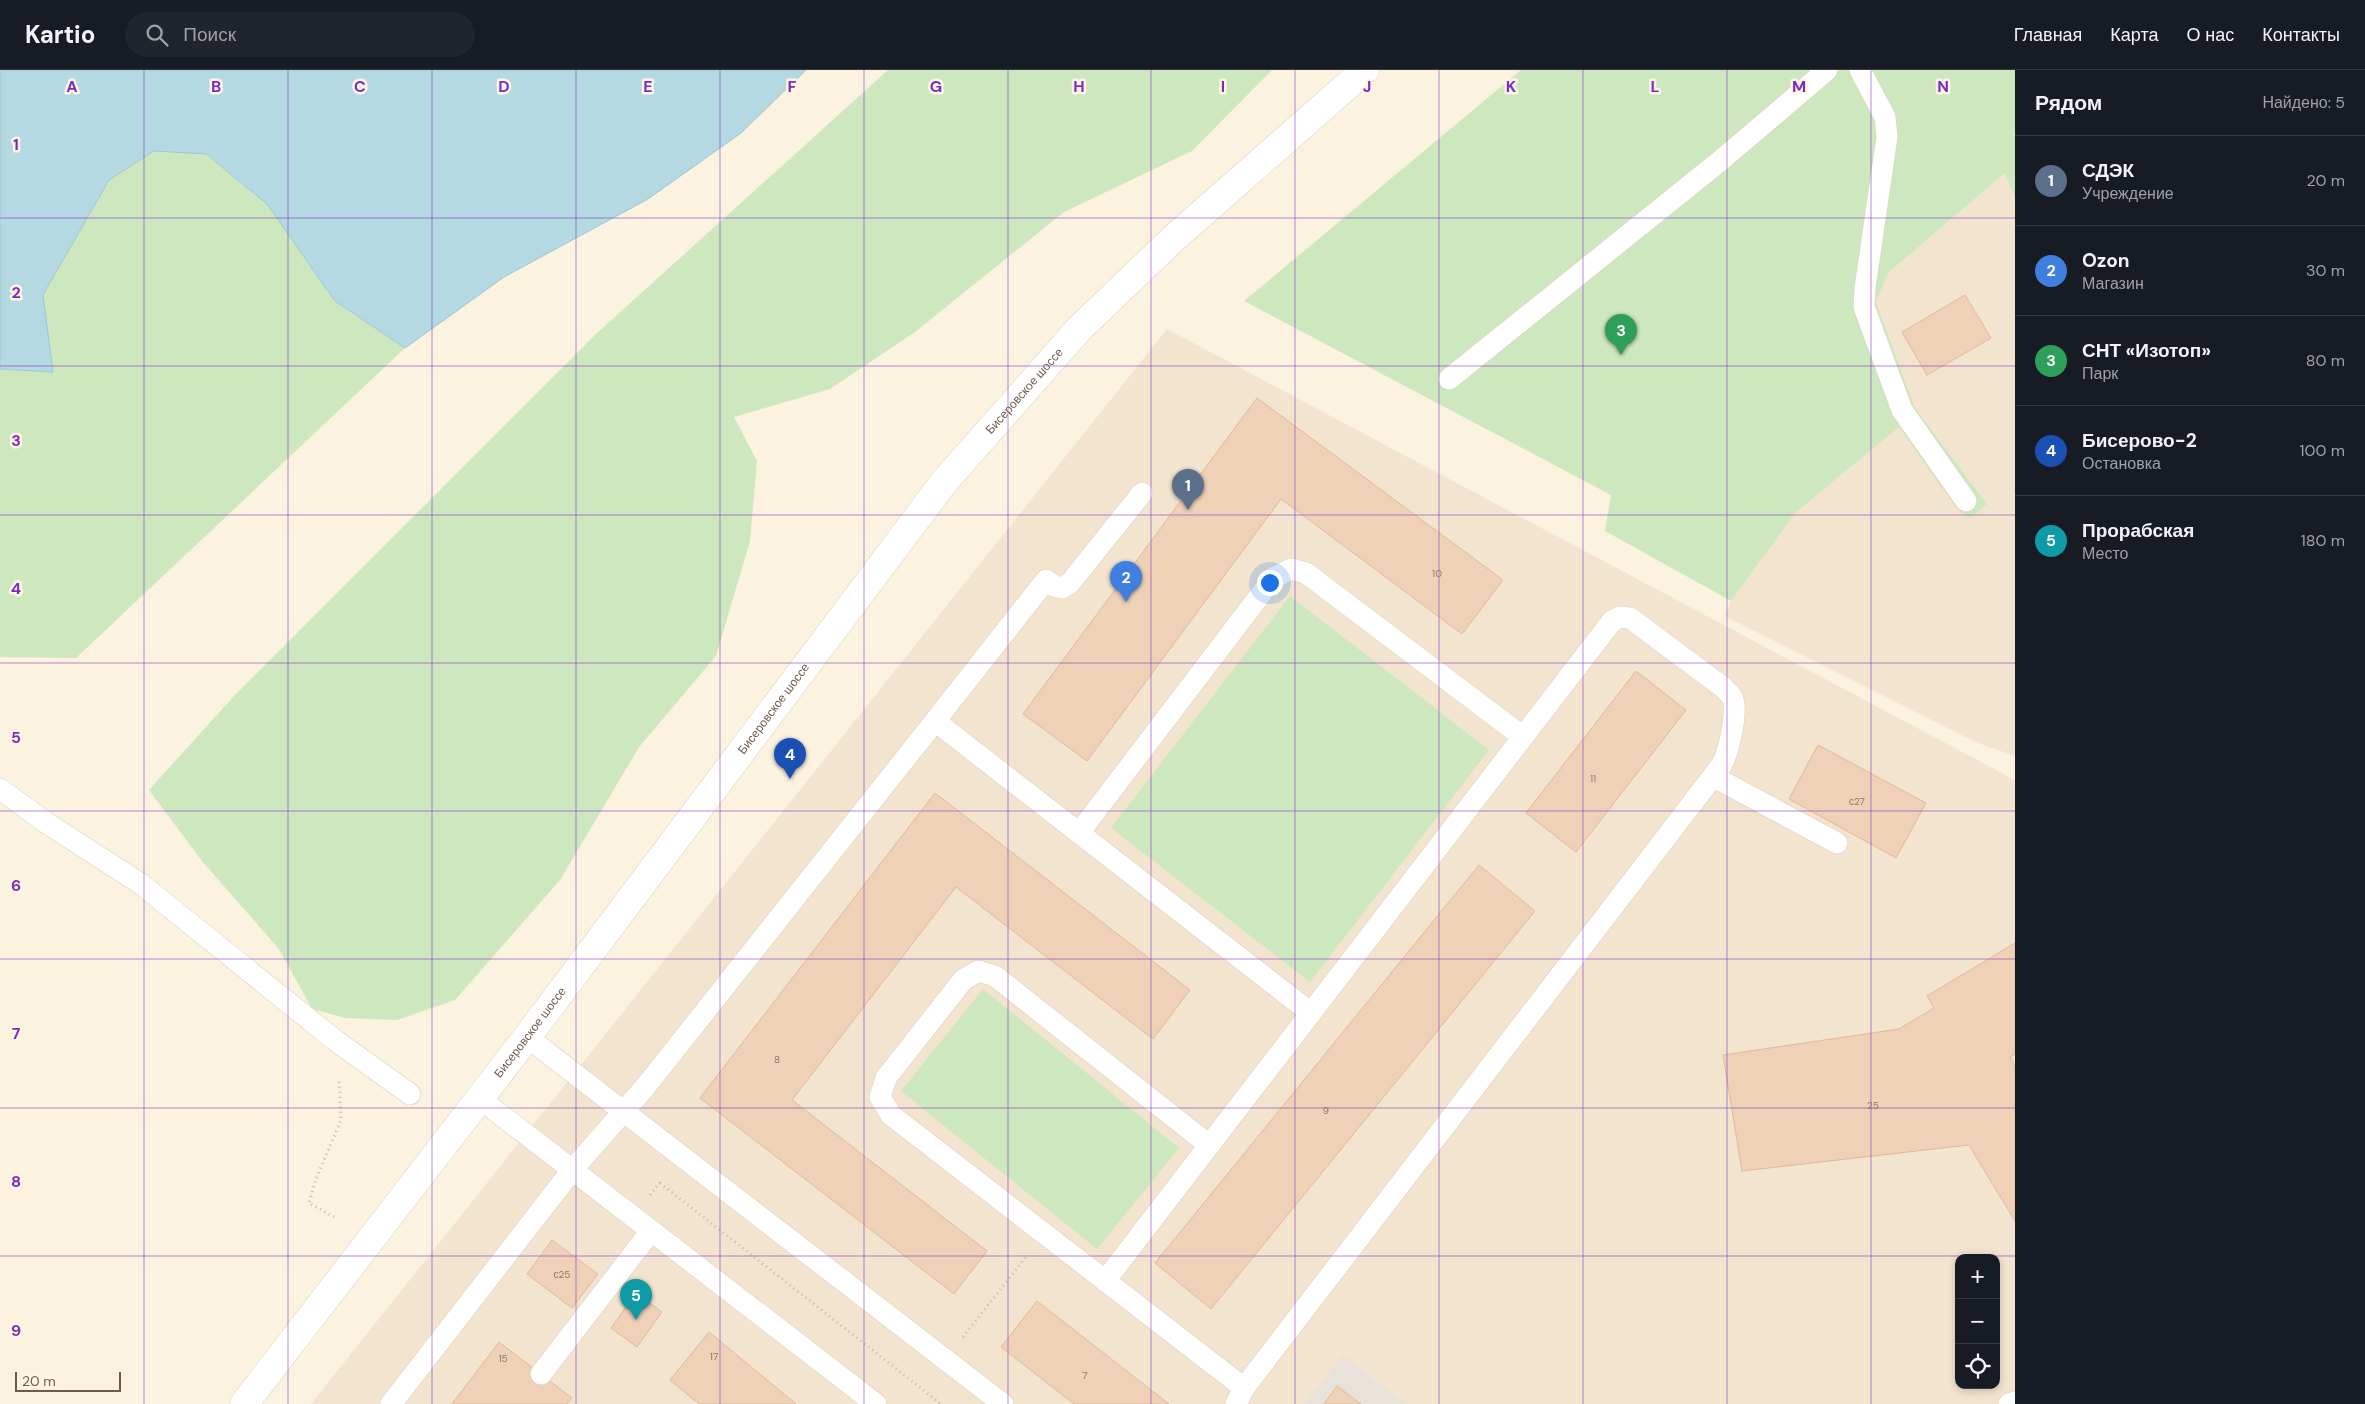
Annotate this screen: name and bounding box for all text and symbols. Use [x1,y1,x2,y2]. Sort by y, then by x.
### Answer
search box [125,12,475,57]
text: Kartio [25,19,95,50]
icon: search [143,21,171,49]
text: Поиск [183,22,236,47]
text: Главная [2014,23,2082,47]
text: Карта [2110,23,2159,47]
text: О нас [2187,23,2234,47]
text: Контакты [2262,23,2340,47]
text: A [66,76,78,97]
text: B [211,76,221,97]
text: C [354,76,366,97]
text: D [498,76,510,97]
text: E [643,76,653,97]
text: F [788,76,797,97]
text: G [930,76,942,97]
text: H [1073,76,1085,97]
text: I [1221,76,1225,97]
text: J [1363,76,1371,97]
text: K [1506,76,1517,97]
text: L [1651,76,1660,97]
text: M [1792,76,1806,97]
text: N [1937,76,1949,97]
text: Рядом [2035,89,2102,117]
text: Найдено: 5 [2262,92,2345,113]
text: 1 [13,134,19,155]
text: СДЭК [2082,158,2134,183]
text: 1 [2048,170,2054,191]
text: 20 m [2306,170,2345,191]
text: Учреждение [2082,183,2174,204]
text: Ozon [2082,248,2130,273]
text: 2 [2046,260,2056,281]
text: 30 m [2306,260,2345,281]
text: Магазин [2082,273,2144,294]
text: 2 [11,282,21,303]
pin: 3 [1605,314,1637,355]
text: СНТ «Изотоп» [2082,338,2211,363]
street label: Бисеровское шоссе [982,344,1067,437]
text: 3 [2046,350,2056,371]
text: 80 m [2306,350,2345,371]
text: Парк [2082,363,2118,384]
text: Бисерово-2 [2082,428,2197,453]
text: 3 [11,430,21,451]
text: 4 [2046,440,2056,461]
text: 100 m [2300,440,2345,461]
text: Остановка [2082,453,2161,474]
pin: 1 [1172,469,1204,510]
text: Прорабская [2082,518,2194,543]
text: 5 [2046,530,2056,551]
text: 180 m [2301,530,2345,551]
text: Место [2082,543,2128,564]
pin: 2 [1110,561,1142,602]
house number: 10 [1432,567,1442,580]
your location [1257,570,1283,596]
text: 4 [11,578,21,599]
street label: Бисеровское шоссе [734,660,813,757]
text: 5 [11,727,21,748]
pin: 4 [774,738,806,779]
house number: 11 [1590,772,1596,785]
house number: с27 [1849,795,1865,808]
text: 6 [11,875,21,896]
street label: Бисеровское шоссе [491,984,570,1081]
text: 7 [12,1023,21,1044]
house number: 8 [774,1053,780,1066]
house number: 25 [1867,1099,1879,1112]
house number: 9 [1323,1104,1329,1117]
text: 8 [11,1171,21,1192]
map controls [1955,1254,2000,1389]
button: + [1955,1254,2000,1299]
house number: с25 [554,1268,570,1281]
pin: 5 [620,1279,652,1320]
button: − [1955,1299,2000,1344]
text: 9 [11,1320,21,1341]
button: locate [1955,1344,2000,1389]
house number: 17 [710,1350,718,1363]
house number: 15 [498,1352,508,1365]
scale bar [15,1369,121,1392]
house number: 7 [1082,1369,1088,1382]
text: 20 m [22,1372,56,1390]

